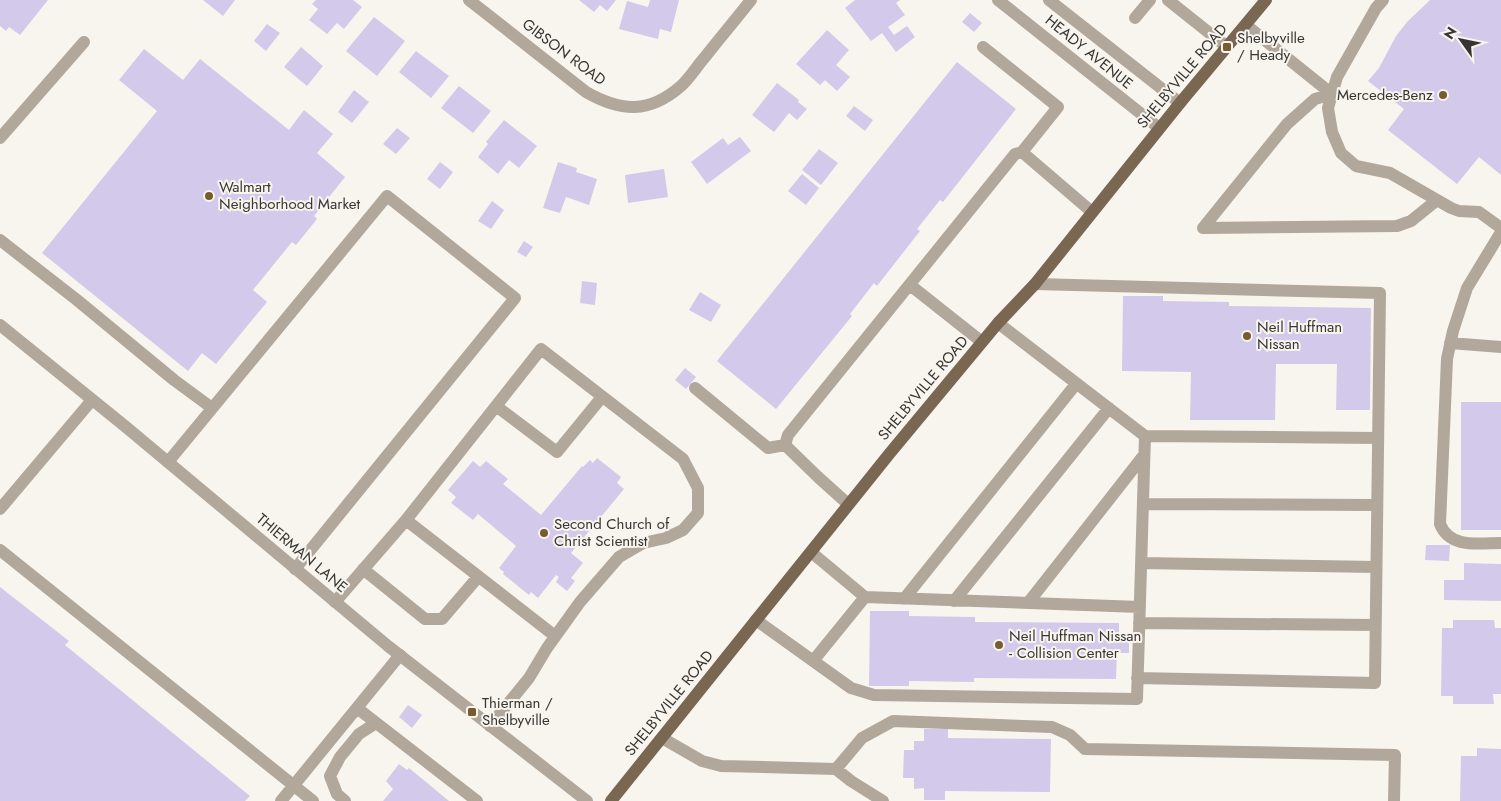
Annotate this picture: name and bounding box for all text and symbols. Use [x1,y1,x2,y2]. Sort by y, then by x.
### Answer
street label: HEADY AVENUE [1040,10,1138,94]
street label: GIBSON ROAD [518,13,610,91]
north arrow [1436,15,1486,65]
street label: SHELBYVILLE ROAD [1132,19,1232,133]
text: N [1439,23,1462,43]
place label: Shelbyville / Heady [1237,27,1305,66]
marker: Shelbyville / Heady [1221,41,1233,53]
place label: Mercedes-Benz [1337,84,1433,106]
marker: Mercedes-Benz [1437,89,1449,101]
place label: Walmart Neighborhood Market [219,176,360,215]
marker: Walmart Neighborhood Market [203,190,215,202]
place label: Neil Huffman Nissan [1257,316,1342,355]
marker: Neil Huffman Nissan [1241,330,1253,342]
street label: SHELBYVILLE ROAD [873,331,973,445]
street label: THIERMAN LANE [252,508,352,598]
place label: Second Church of Christ Scientist [554,513,670,552]
marker: Second Church of Christ Scientist [538,527,550,539]
place label: Neil Huffman Nissan - Collision Center [1009,625,1141,664]
marker: Neil Huffman Nissan - Collision Center [993,639,1005,651]
street label: SHELBYVILLE ROAD [619,645,719,761]
place label: Thierman / Shelbyville [482,692,553,731]
marker: Thierman / Shelbyville [466,706,478,718]

